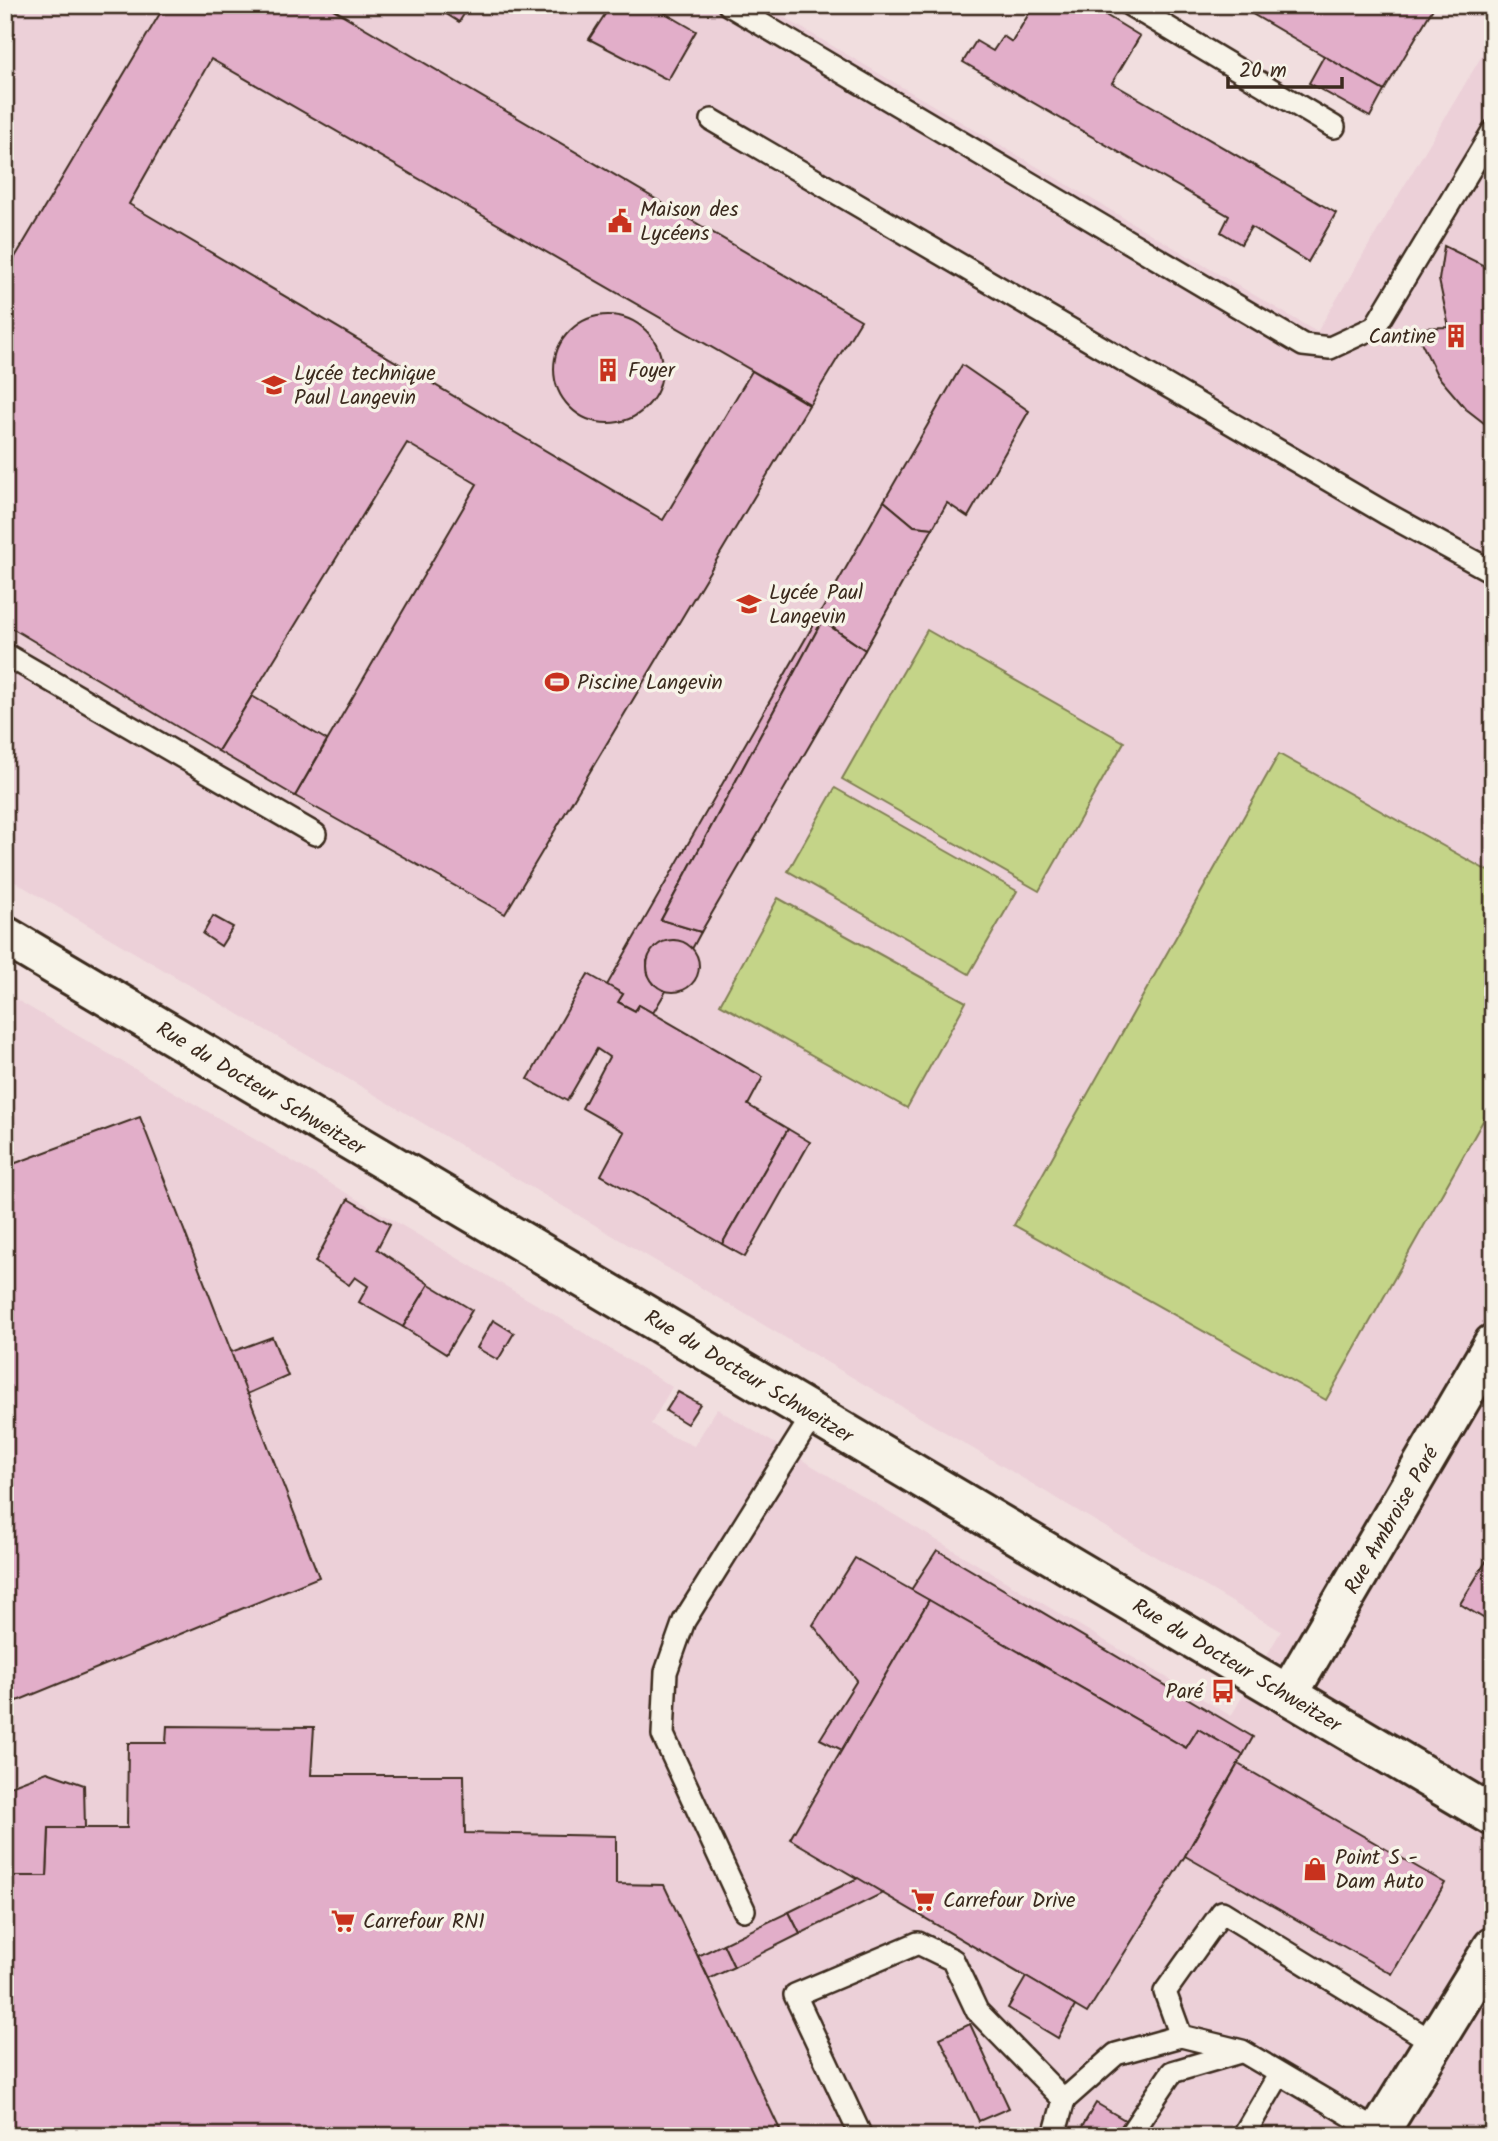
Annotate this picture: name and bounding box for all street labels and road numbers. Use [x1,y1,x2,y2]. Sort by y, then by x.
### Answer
street label: Rue du Docteur Schweitzer [149,1014,372,1165]
street label: Rue du Docteur Schweitzer [637,1302,860,1453]
street label: Rue Ambroise Paré [1336,1440,1449,1601]
street label: Rue du Docteur Schweitzer [1125,1591,1348,1742]

